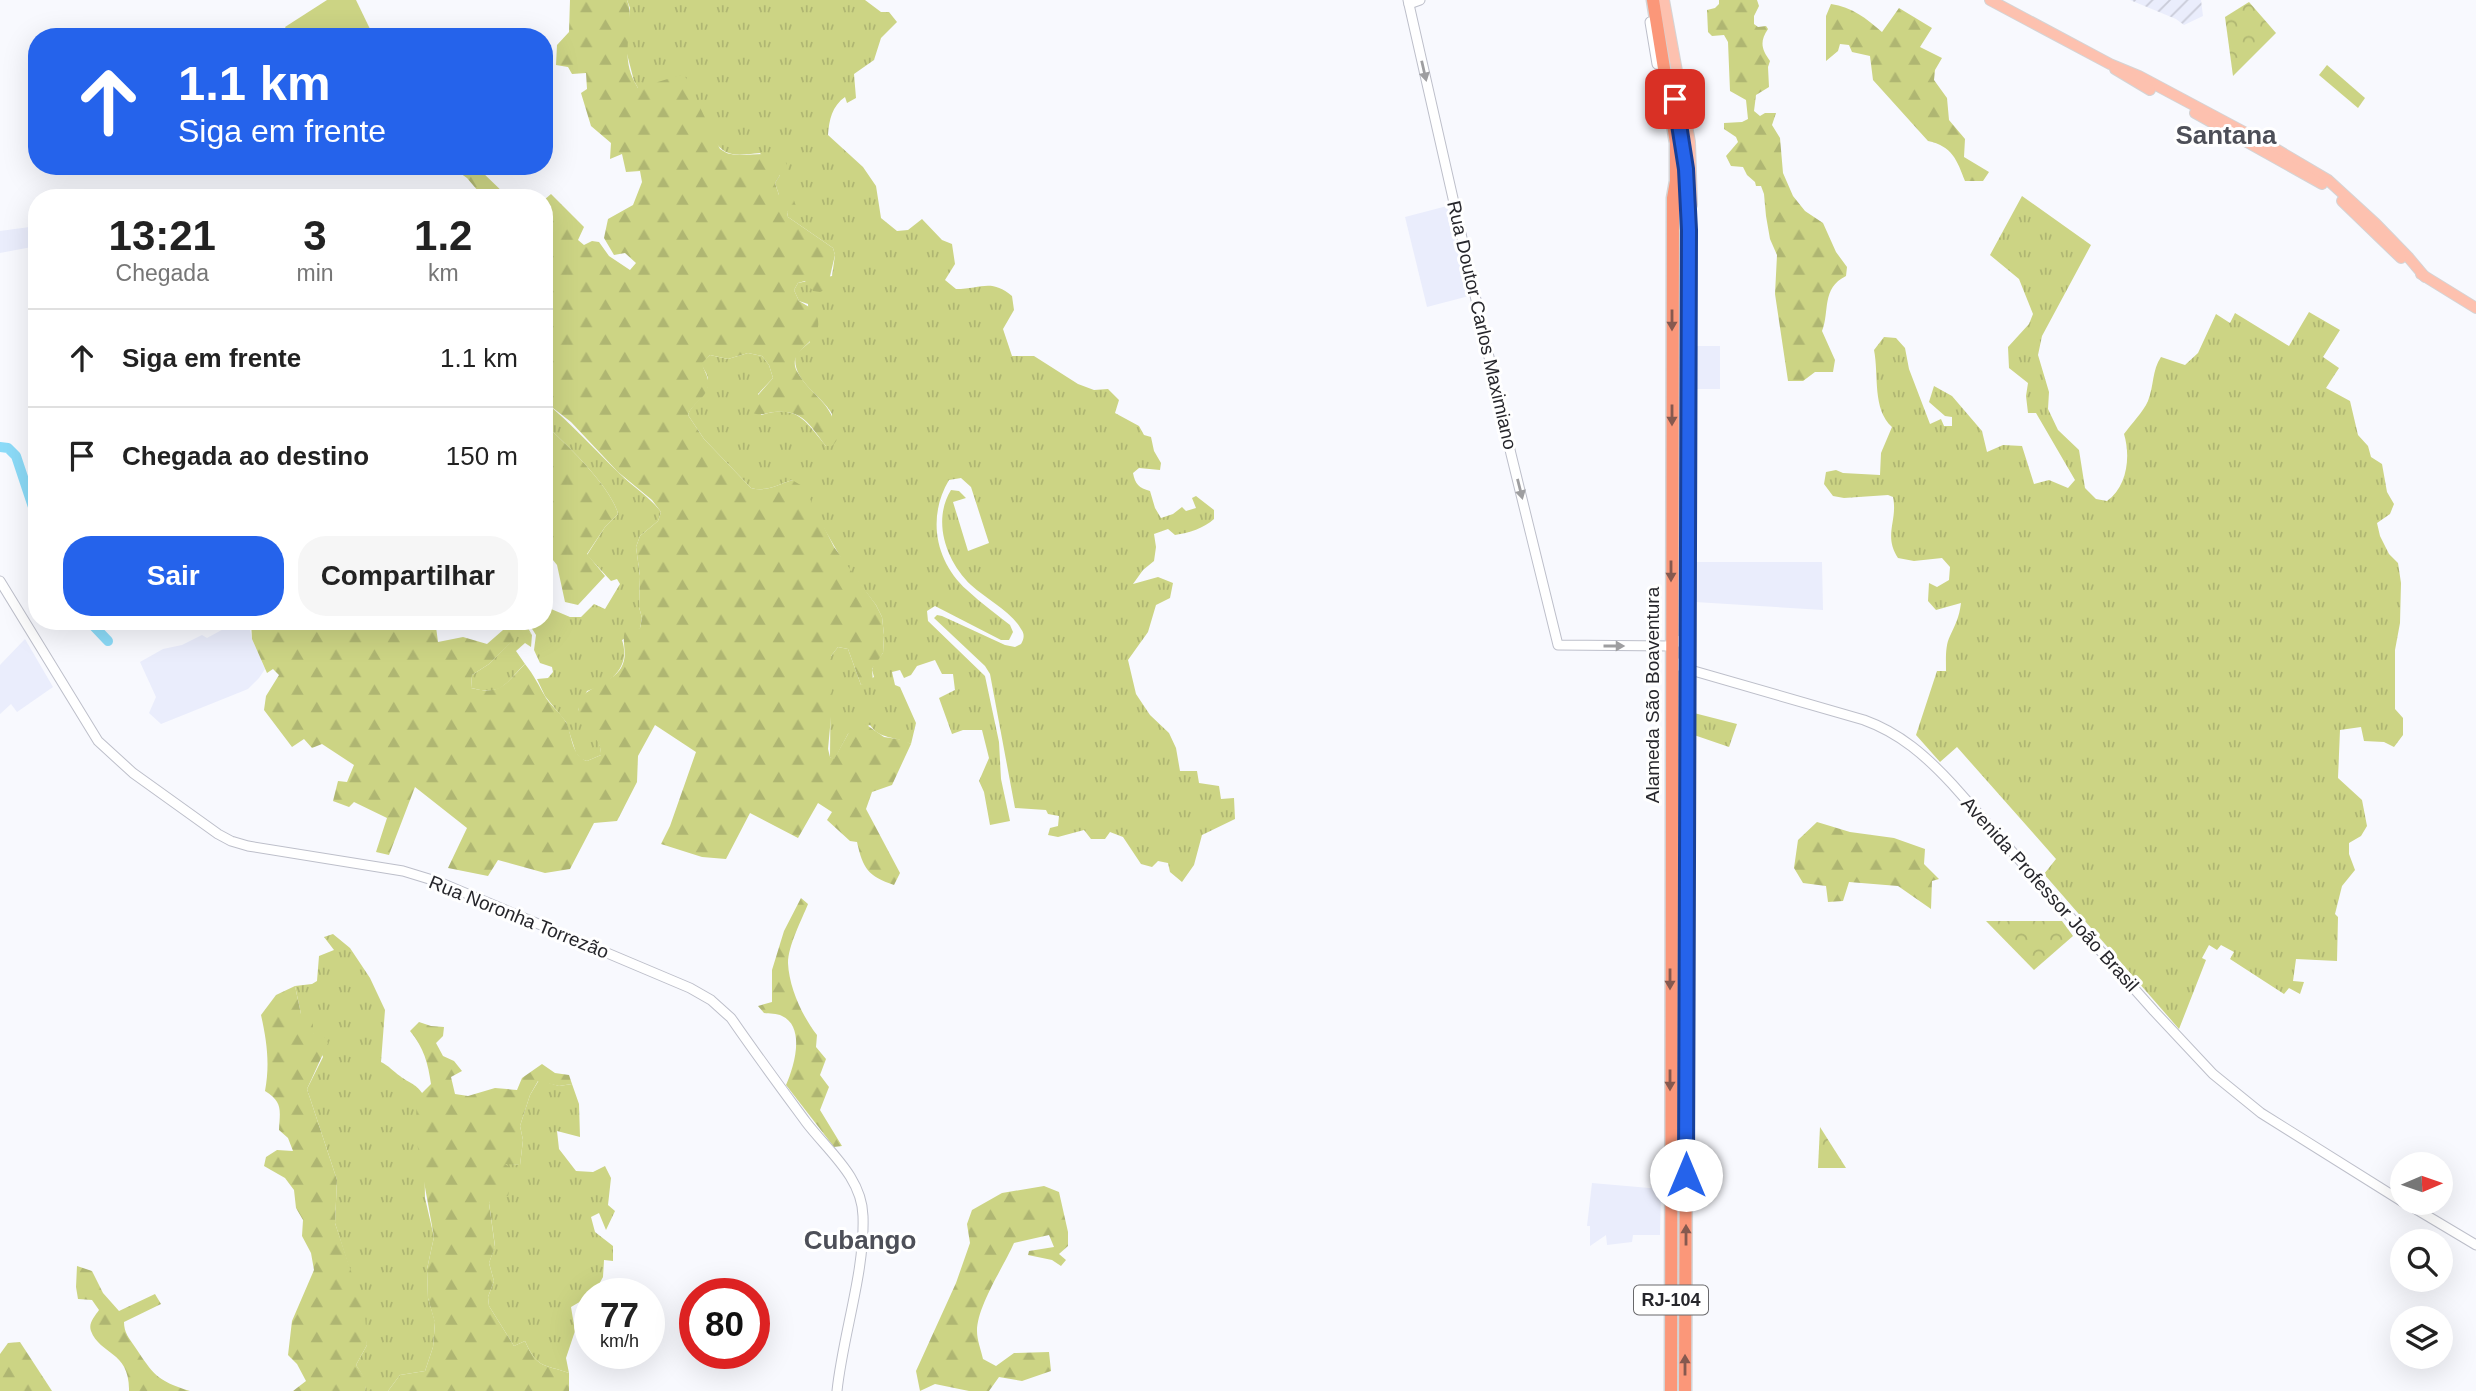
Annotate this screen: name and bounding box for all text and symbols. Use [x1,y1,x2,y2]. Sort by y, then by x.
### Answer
icon: ahead [63,56,154,147]
text: 1.1 km [178,56,331,110]
one-way arrow [1418,60,1429,82]
pin [1645,69,1705,129]
icon: arrive [1656,80,1694,118]
text: Siga em frente [178,113,386,149]
district label: Santana [2175,120,2277,150]
street label: Rua Doutor Carlos Maximiano [1443,199,1521,451]
text: 13:21 [109,212,216,259]
text: 3 [303,212,327,259]
text: 1.2 [414,212,472,259]
text: Chegada [116,260,209,286]
text: min [296,260,334,286]
text: km [428,260,459,286]
one-way arrow [1667,310,1678,332]
icon: ahead [63,339,101,377]
text: Siga em frente [122,343,301,373]
text: 1.1 km [440,343,518,373]
one-way arrow [1666,404,1678,426]
icon: arrive [63,437,101,475]
text: Chegada ao destino [122,441,369,471]
text: 150 m [446,441,518,471]
one-way arrow [1515,478,1526,500]
button: Sair [63,536,284,616]
button: Compartilhar [298,536,518,616]
one-way arrow [1665,561,1677,583]
street label: Alameda São Boaventura [1642,586,1663,803]
one-way arrow [1604,640,1626,652]
street label: Avenida Professor João Brasil [1957,793,2143,995]
street label: Rua Noronha Torrezão [426,871,612,963]
one-way arrow [1664,969,1676,991]
one-way arrow [1664,1069,1676,1091]
position arrow [1649,1138,1723,1212]
north arrow [2390,1152,2454,1214]
map controls [2390,1152,2453,1369]
one-way arrow [1680,1223,1692,1245]
district label: Cubango [804,1225,916,1255]
button: search [2390,1229,2453,1292]
speed limit sign: 80 [679,1278,770,1369]
road number: RJ-104 [1634,1286,1708,1315]
text: 77 [600,1295,639,1334]
button: layers [2390,1306,2453,1369]
text: km/h [600,1331,639,1351]
one-way arrow [1679,1353,1691,1375]

